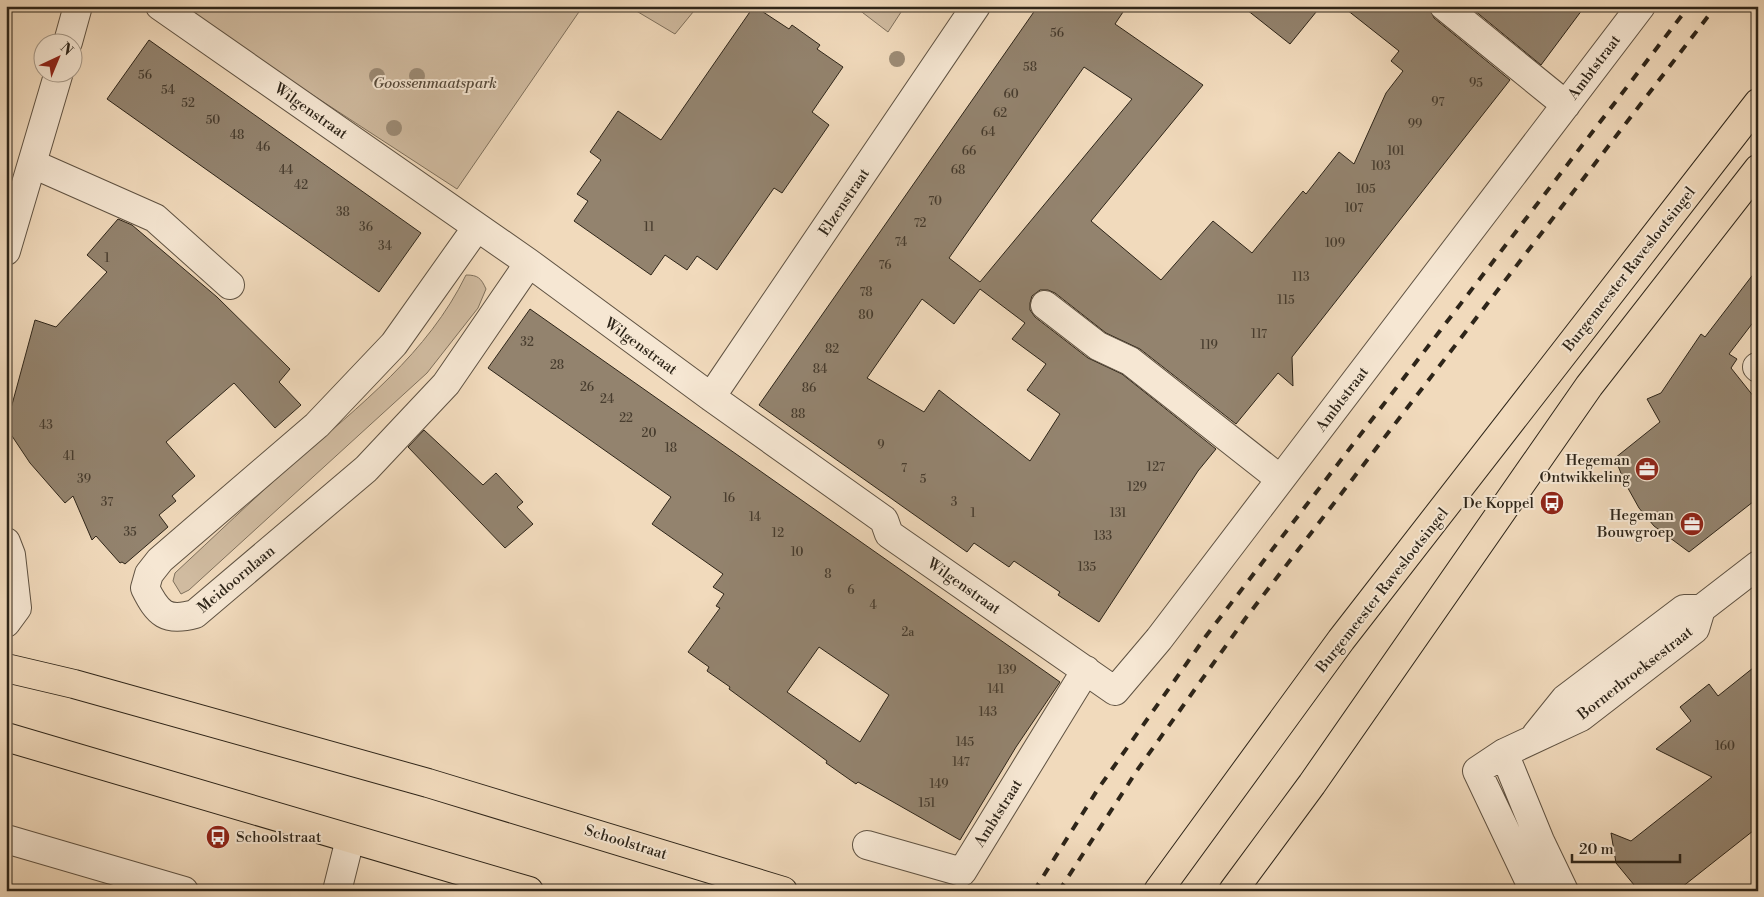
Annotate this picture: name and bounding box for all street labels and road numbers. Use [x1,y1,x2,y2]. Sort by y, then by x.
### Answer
street label: Ambtstraat [1563,31,1625,104]
street label: Wilgenstraat [269,79,352,144]
street label: Elzenstraat [815,164,874,240]
street label: Burgemeester Raveslootsingel [1558,183,1700,356]
street label: Wilgenstraat [600,313,681,380]
street label: Ambtstraat [1311,363,1373,436]
street label: Burgemeester Raveslootsingel [1311,504,1453,677]
street label: Meidoornlaan [194,541,279,617]
street label: Wilgenstraat [922,554,1005,619]
street label: Bornerbroeksestraat [1573,622,1697,725]
street label: Ambtstraat [970,775,1027,851]
street label: Schoolstraat [582,821,670,864]

